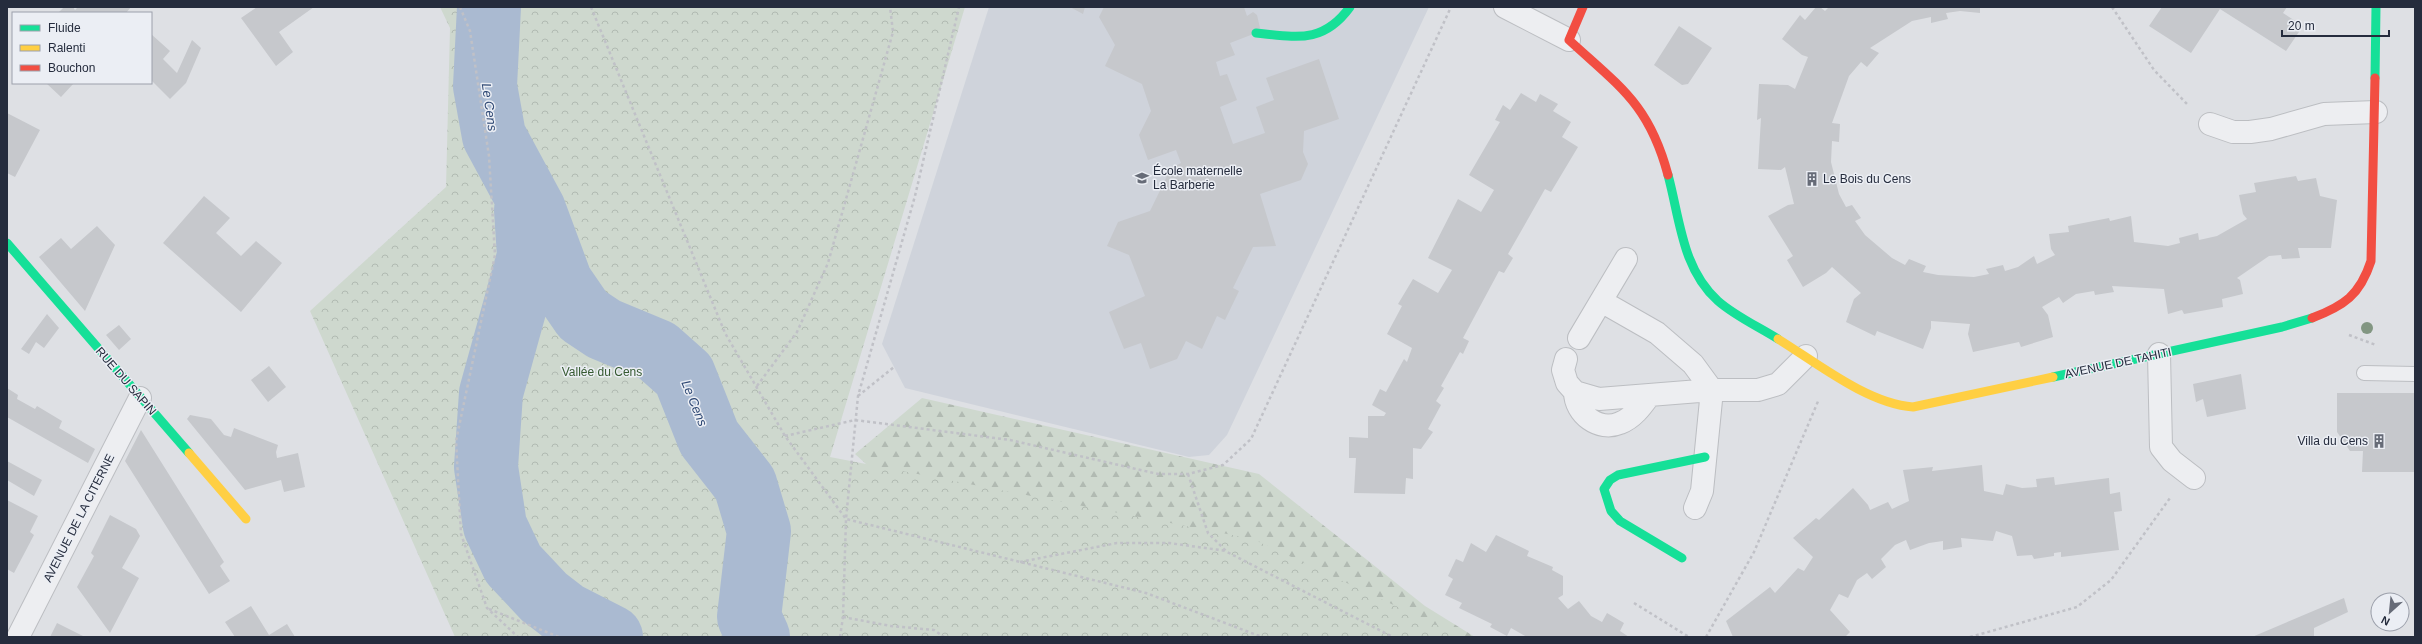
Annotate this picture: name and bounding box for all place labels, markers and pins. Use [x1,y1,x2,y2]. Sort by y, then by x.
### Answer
place label: École maternelle La Barberie [1153,163,1243,192]
school or university icon: École maternelle La Barberie [1134,170,1150,186]
building icon: Le Bois du Cens [1804,171,1820,187]
place label: Le Bois du Cens [1823,172,1911,186]
building icon: Villa du Cens [2371,433,2387,449]
place label: Villa du Cens [2298,434,2368,448]

